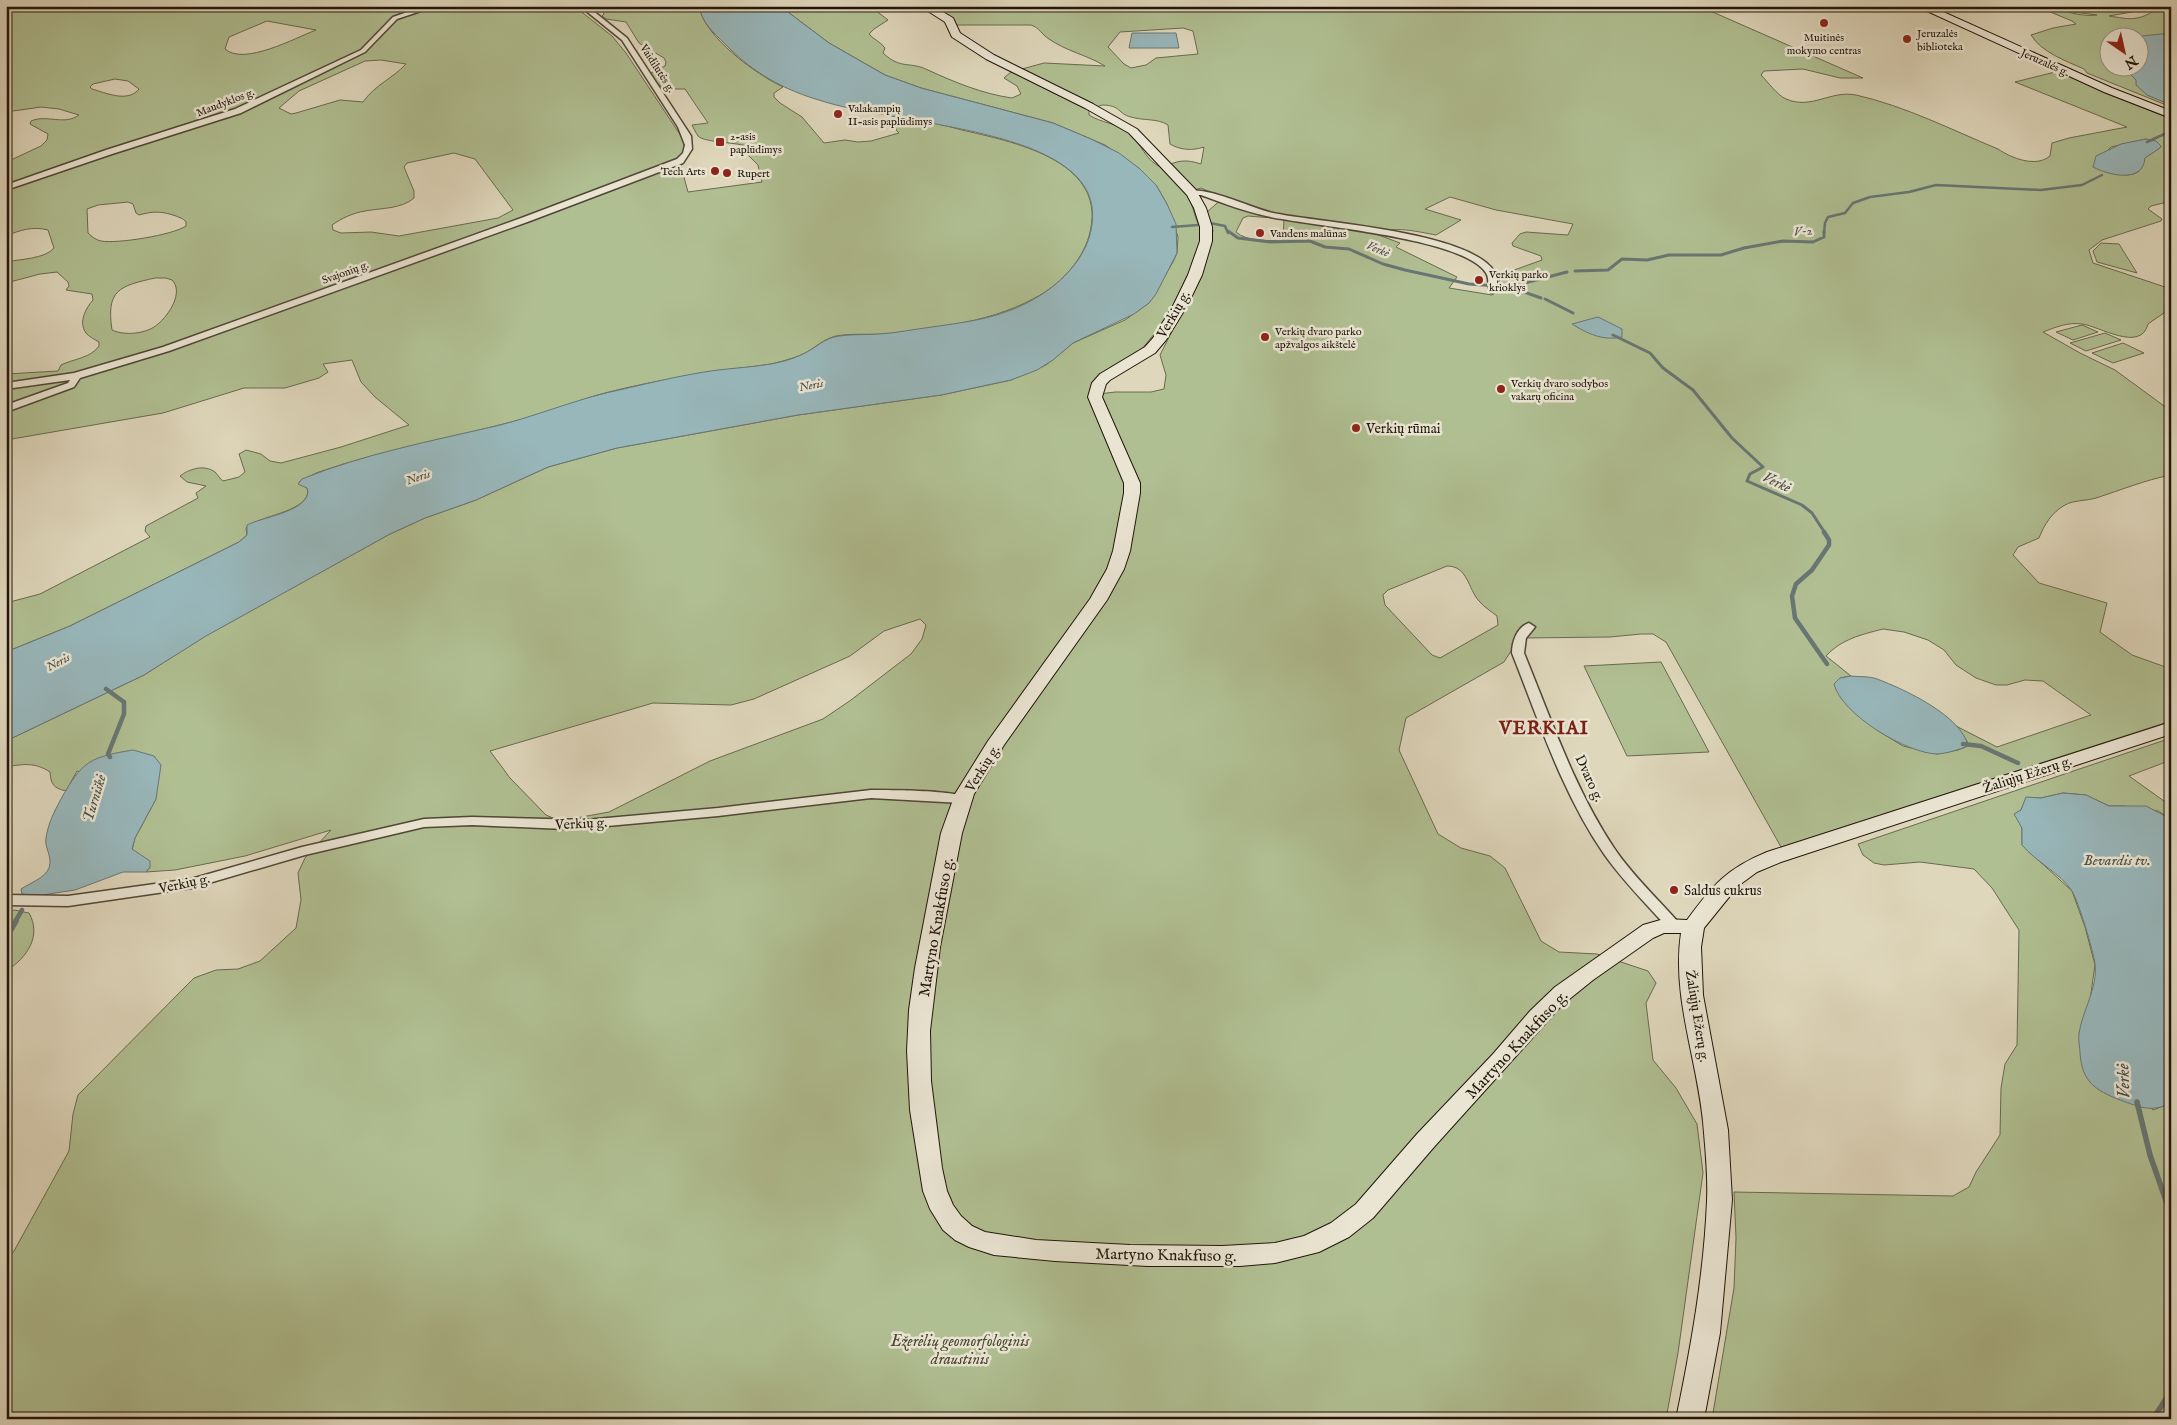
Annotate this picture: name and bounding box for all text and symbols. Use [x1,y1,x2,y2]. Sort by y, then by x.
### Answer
marker: Muitinės mokymo centras [1818,17,1830,29]
place label: Jeruzalės biblioteka [1915,27,1963,54]
north arrow [2100,28,2150,78]
place label: Muitinės mokymo centras [1787,31,1861,58]
marker: Jeruzalės biblioteka [1901,33,1913,45]
street label: Vaidilutės g. [636,41,678,95]
street label: Jeruzalės g. [2016,45,2071,80]
text: N [2121,51,2142,73]
street label: Maudyklos g. [194,85,256,120]
place label: Valakampių II-asis paplūdimys [847,102,932,129]
marker: Valakampių II-asis paplūdimys [832,108,844,120]
place label: 2-asis paplūdimys [730,130,782,157]
marker: 2-asis paplūdimys [714,136,726,148]
place label: Tech Arts [661,165,705,179]
marker: Tech Arts [709,165,721,177]
marker: Rupert [721,167,733,179]
place label: Rupert [737,167,770,181]
water label: V-2 [1793,223,1813,240]
marker: Vandens malūnas [1254,227,1266,239]
place label: Vandens malūnas [1269,227,1347,241]
water label: Verkė [1364,238,1391,261]
street label: Svajonių g. [320,258,371,288]
place label: Verkių parko krioklys [1488,268,1548,295]
marker: Verkių parko krioklys [1473,274,1485,286]
street label: Verkių g. [1153,288,1195,342]
place label: Verkių dvaro parko apžvalgos aikštelė [1274,325,1362,352]
marker: Verkių dvaro parko apžvalgos aikštelė [1259,331,1271,343]
water label: Neris [798,376,825,395]
place label: Verkių dvaro sodybos vakarų oficina [1510,377,1608,404]
marker: Verkių dvaro sodybos vakarų oficina [1495,383,1507,395]
place label: Verkių rūmai [1365,420,1441,438]
marker: Verkių rūmai [1350,422,1362,434]
water label: Neris [404,466,433,489]
water label: Verkė [1760,468,1794,497]
water label: Neris [44,650,73,675]
district label: VERKIAI [1498,717,1589,741]
street label: Verkių g. [961,742,1004,796]
street label: Dvaro g. [1570,752,1608,805]
street label: Žaliųjų Ežerų g. [1980,752,2074,798]
water label: Turniškė [78,772,111,824]
street label: Verkių g. [554,814,607,834]
water label: Bevardis tv. [2083,851,2151,870]
street label: Martyno Knakfuso g. [915,856,959,999]
street label: Verkių g. [156,870,211,898]
place label: Saldus cukrus [1684,882,1762,900]
marker: Saldus cukrus [1668,884,1680,896]
street label: Žaliųjų Ežerų g. [1681,969,1713,1063]
street label: Martyno Knakfuso g. [1462,987,1573,1104]
water label: Verkė [2112,1063,2137,1099]
street label: Martyno Knakfuso g. [1095,1245,1237,1267]
park label: Ežerėlių geomorfologinis draustinis [890,1332,1030,1370]

